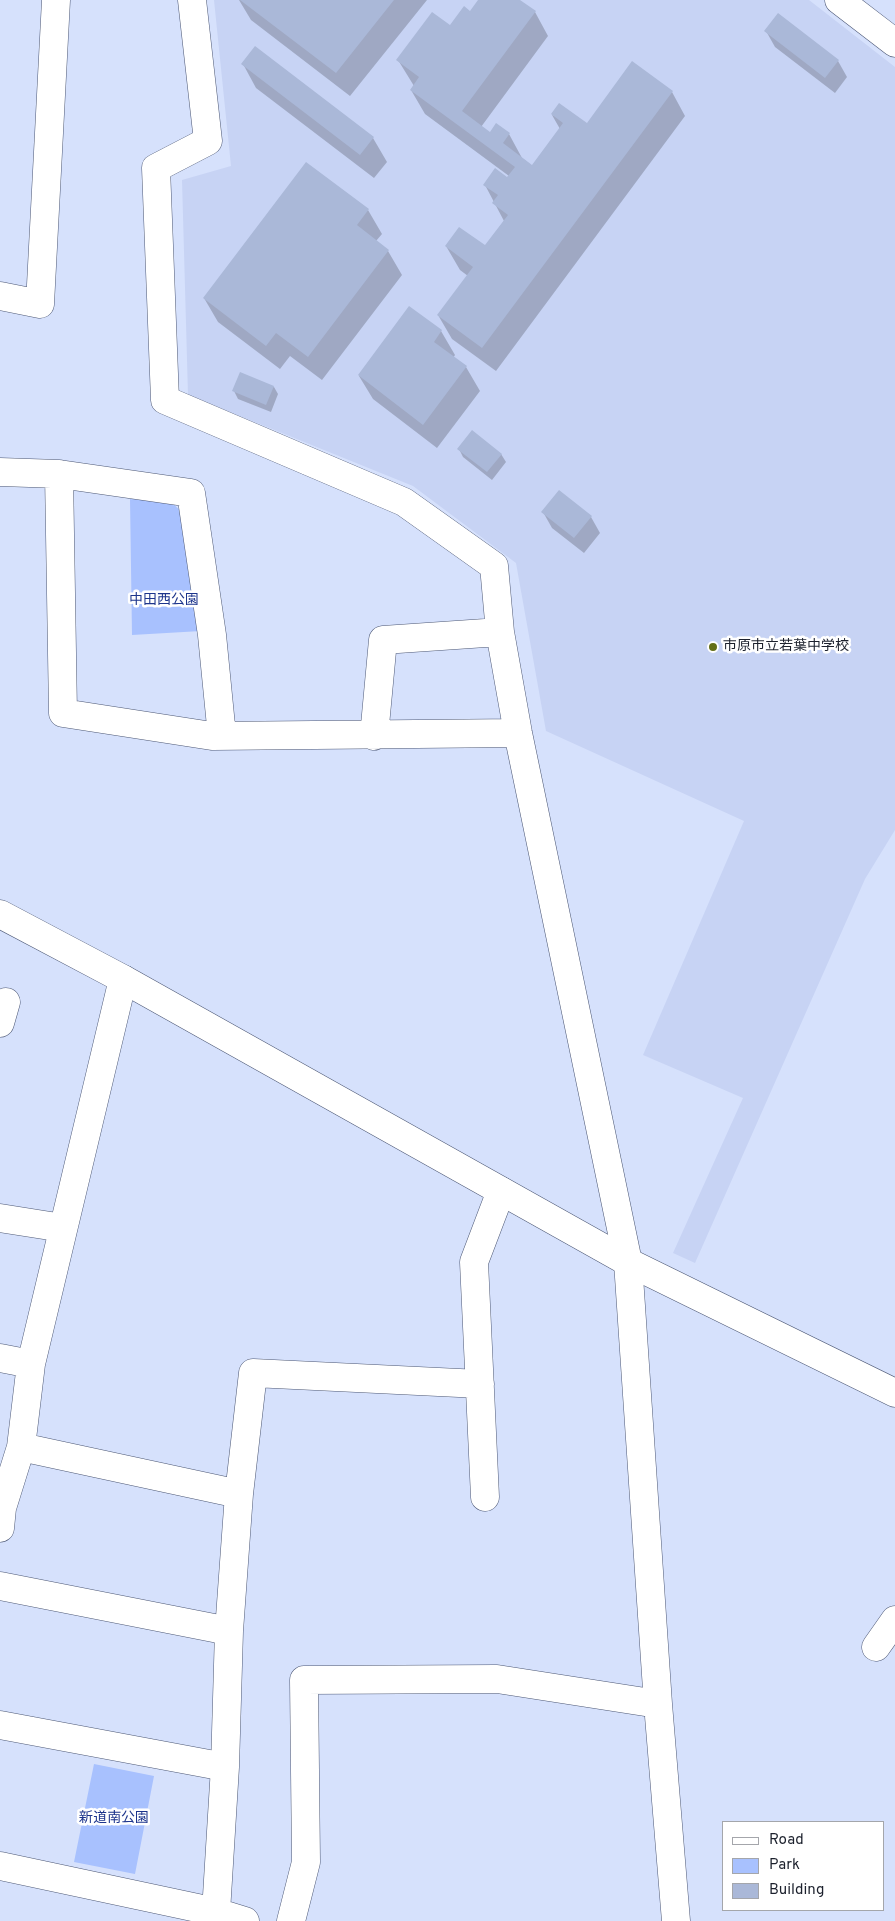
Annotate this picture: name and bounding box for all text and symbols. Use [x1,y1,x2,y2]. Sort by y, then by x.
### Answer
park label: 中田西公園 [129,593,199,609]
place label: 市原市立若葉中学校 [723,639,849,655]
marker: 市原市立若葉中学校 [707,641,719,653]
park label: 新道南公園 [79,1811,149,1827]
legend [722,1821,885,1911]
text: Road [769,1831,804,1850]
text: Park [769,1856,800,1875]
text: Building [769,1881,824,1900]

